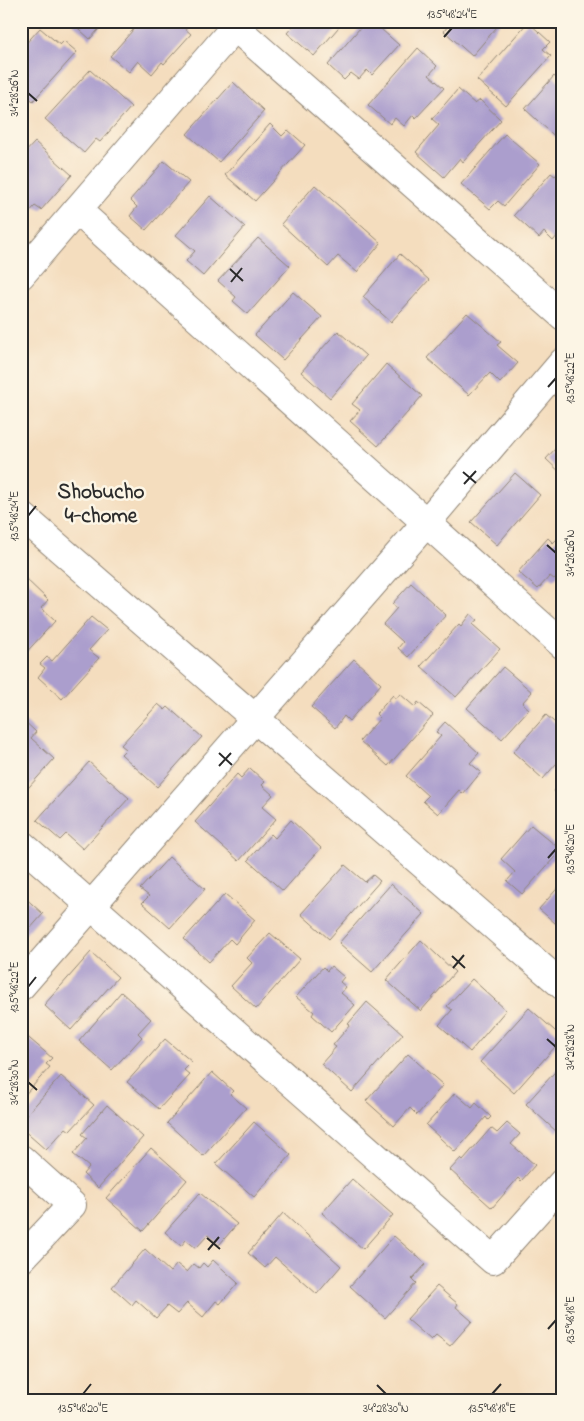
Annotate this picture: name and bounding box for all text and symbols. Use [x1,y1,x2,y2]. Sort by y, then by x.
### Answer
text: 135°48'24"E [427,6,477,24]
text: 34°28'26"N [6,70,24,117]
text: 135°48'22"E [562,352,580,404]
district label: Shobucho 4-chome [57,478,145,532]
text: 135°48'24"E [6,491,24,541]
text: 34°28'26"N [562,530,580,577]
text: 135°48'20"E [562,824,580,874]
text: 135°48'22"E [6,961,24,1013]
text: 34°28'28"N [562,1024,580,1070]
text: 34°28'30"N [6,1059,24,1105]
text: 135°48'18"E [562,1296,580,1344]
text: 135°48'20"E [58,1400,108,1418]
text: 34°28'30"N [363,1400,409,1418]
text: 135°48'18"E [468,1400,516,1418]

